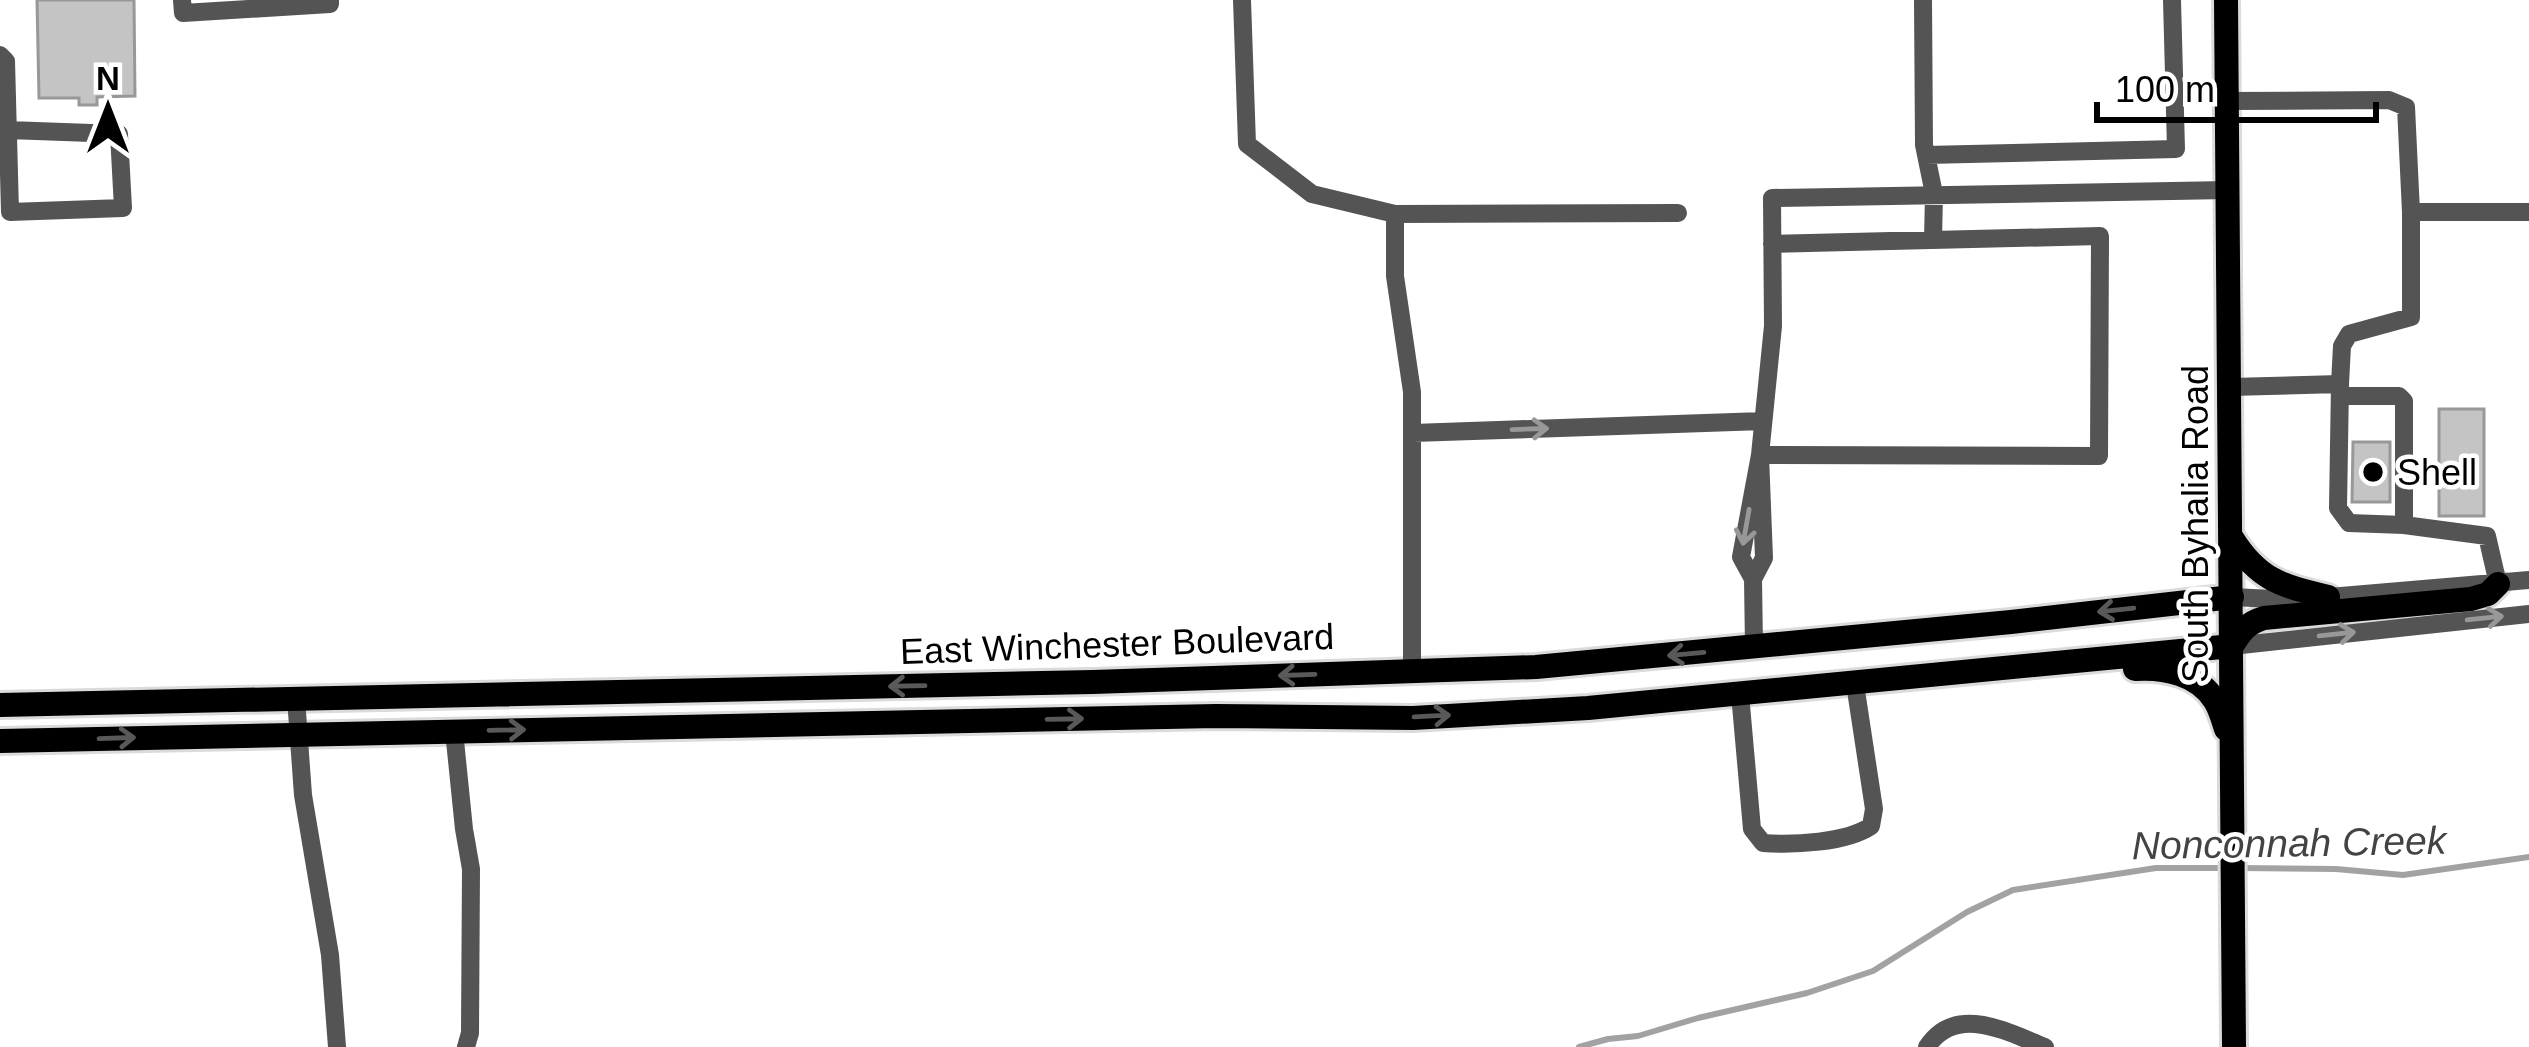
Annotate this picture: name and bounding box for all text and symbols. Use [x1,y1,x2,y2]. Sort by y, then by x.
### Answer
north arrow [48,48,168,168]
scale bar [2097,48,2376,122]
text: N [96,60,120,97]
text: 100 m [2115,69,2215,110]
street label: South Byhalia Road [2175,365,2216,683]
one-way arrow [1510,417,1549,440]
place label: Shell [2397,452,2477,493]
marker: Shell [2360,459,2386,485]
one-way arrow [1734,506,1757,545]
one-way arrow [2097,600,2136,622]
one-way arrow [2465,607,2504,629]
street label: East Winchester Boulevard [899,616,1335,672]
one-way arrow [2316,623,2355,645]
one-way arrow [1667,642,1706,665]
one-way arrow [1278,664,1317,687]
one-way arrow [888,674,927,697]
one-way arrow [1412,705,1451,728]
one-way arrow [1045,707,1084,730]
one-way arrow [487,718,526,741]
one-way arrow [97,726,136,749]
water label: Nonconnah Creek [2131,819,2449,867]

